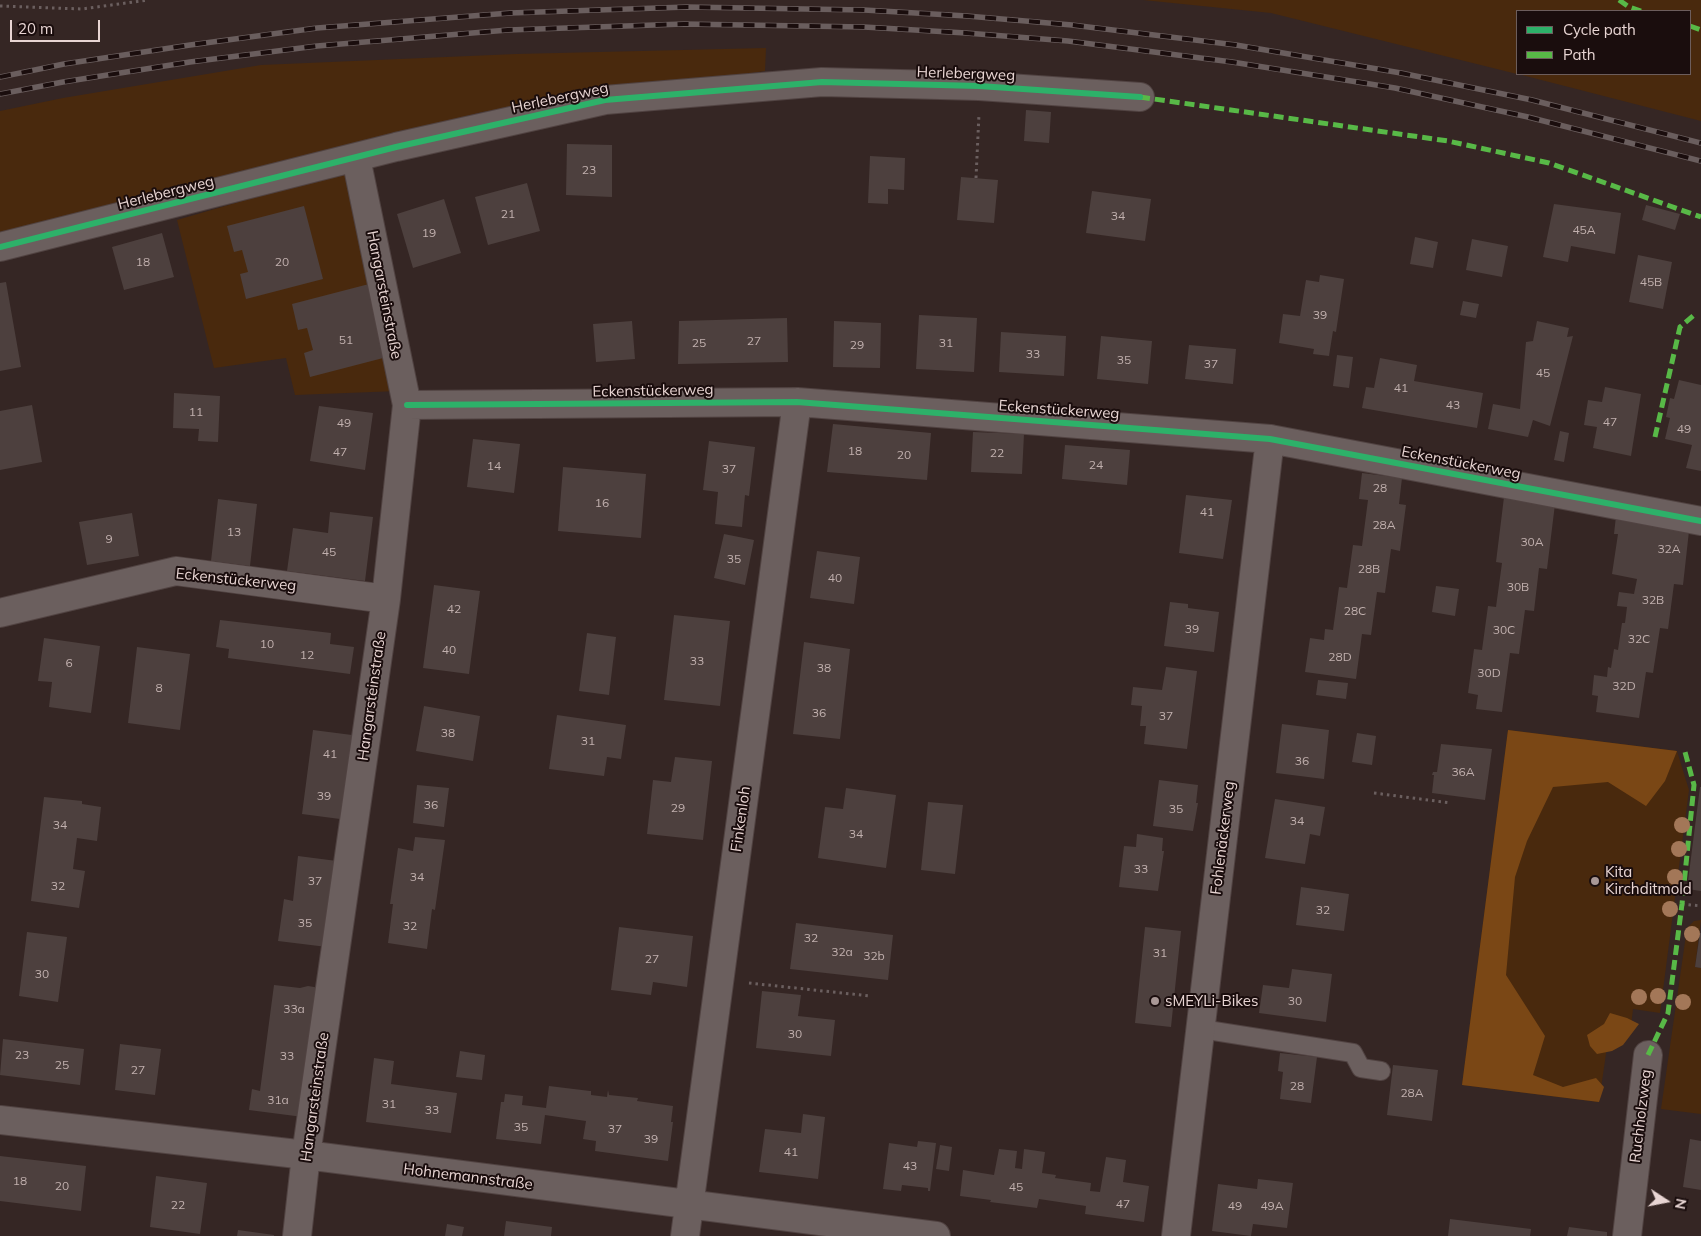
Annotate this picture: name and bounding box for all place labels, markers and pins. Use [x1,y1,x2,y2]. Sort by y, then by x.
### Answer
place label: Kita Kirchditmold [1605,863,1692,898]
marker: Kita Kirchditmold [1589,875,1601,887]
place label: sMEYLi-Bikes [1165,992,1258,1010]
marker: sMEYLi-Bikes [1149,995,1161,1007]

